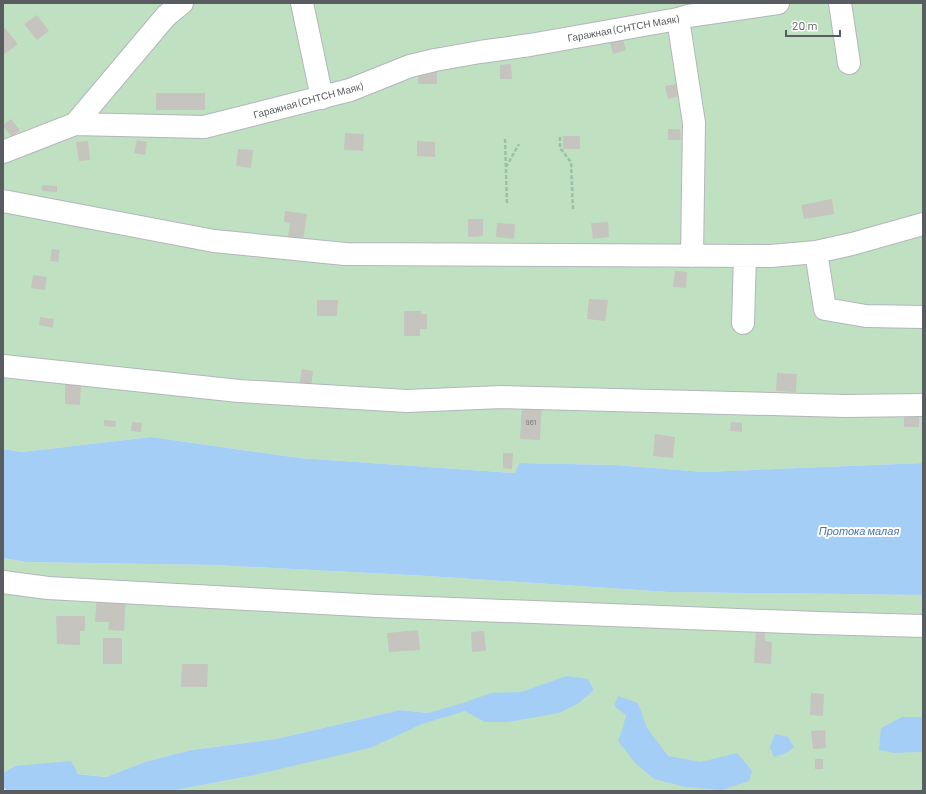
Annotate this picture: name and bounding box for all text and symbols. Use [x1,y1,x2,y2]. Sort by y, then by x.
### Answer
street label: Гаражная (СНТСН Маяк) [566,12,680,44]
scale bar [786,12,840,38]
text: 20 m [792,18,818,32]
street label: Гаражная (СНТСН Маяк) [252,80,364,120]
house number: 961 [526,417,537,427]
water label: Протока малая [819,524,899,537]

